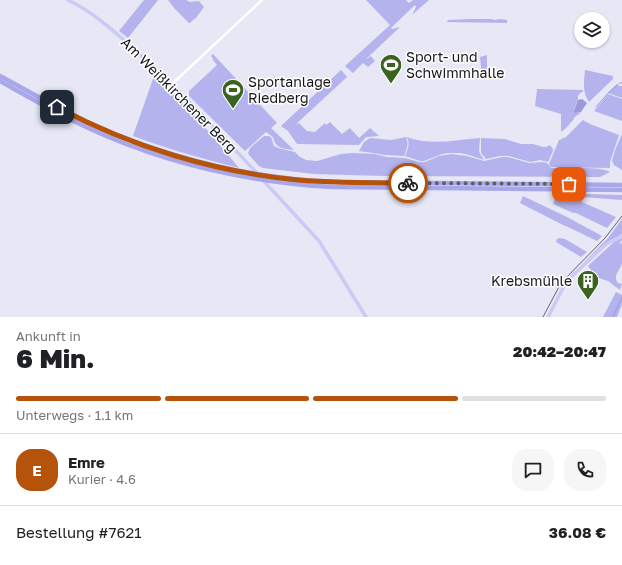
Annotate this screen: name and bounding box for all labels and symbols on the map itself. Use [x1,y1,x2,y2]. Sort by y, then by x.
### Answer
street label: Am Weißkirchener Berg [118,33,241,156]
place label: Sport- und Schwimmhalle [406,48,504,81]
sports icon: Sport- und Schwimmhalle [378,52,404,85]
place label: Sportanlage Riedberg [248,73,331,106]
sports icon: Sportanlage Riedberg [220,77,246,110]
pin [40,90,74,124]
courier [388,163,428,203]
pin [552,167,586,201]
building icon: Krebsmühle [575,268,601,301]
place label: Krebsmühle [491,272,572,289]

